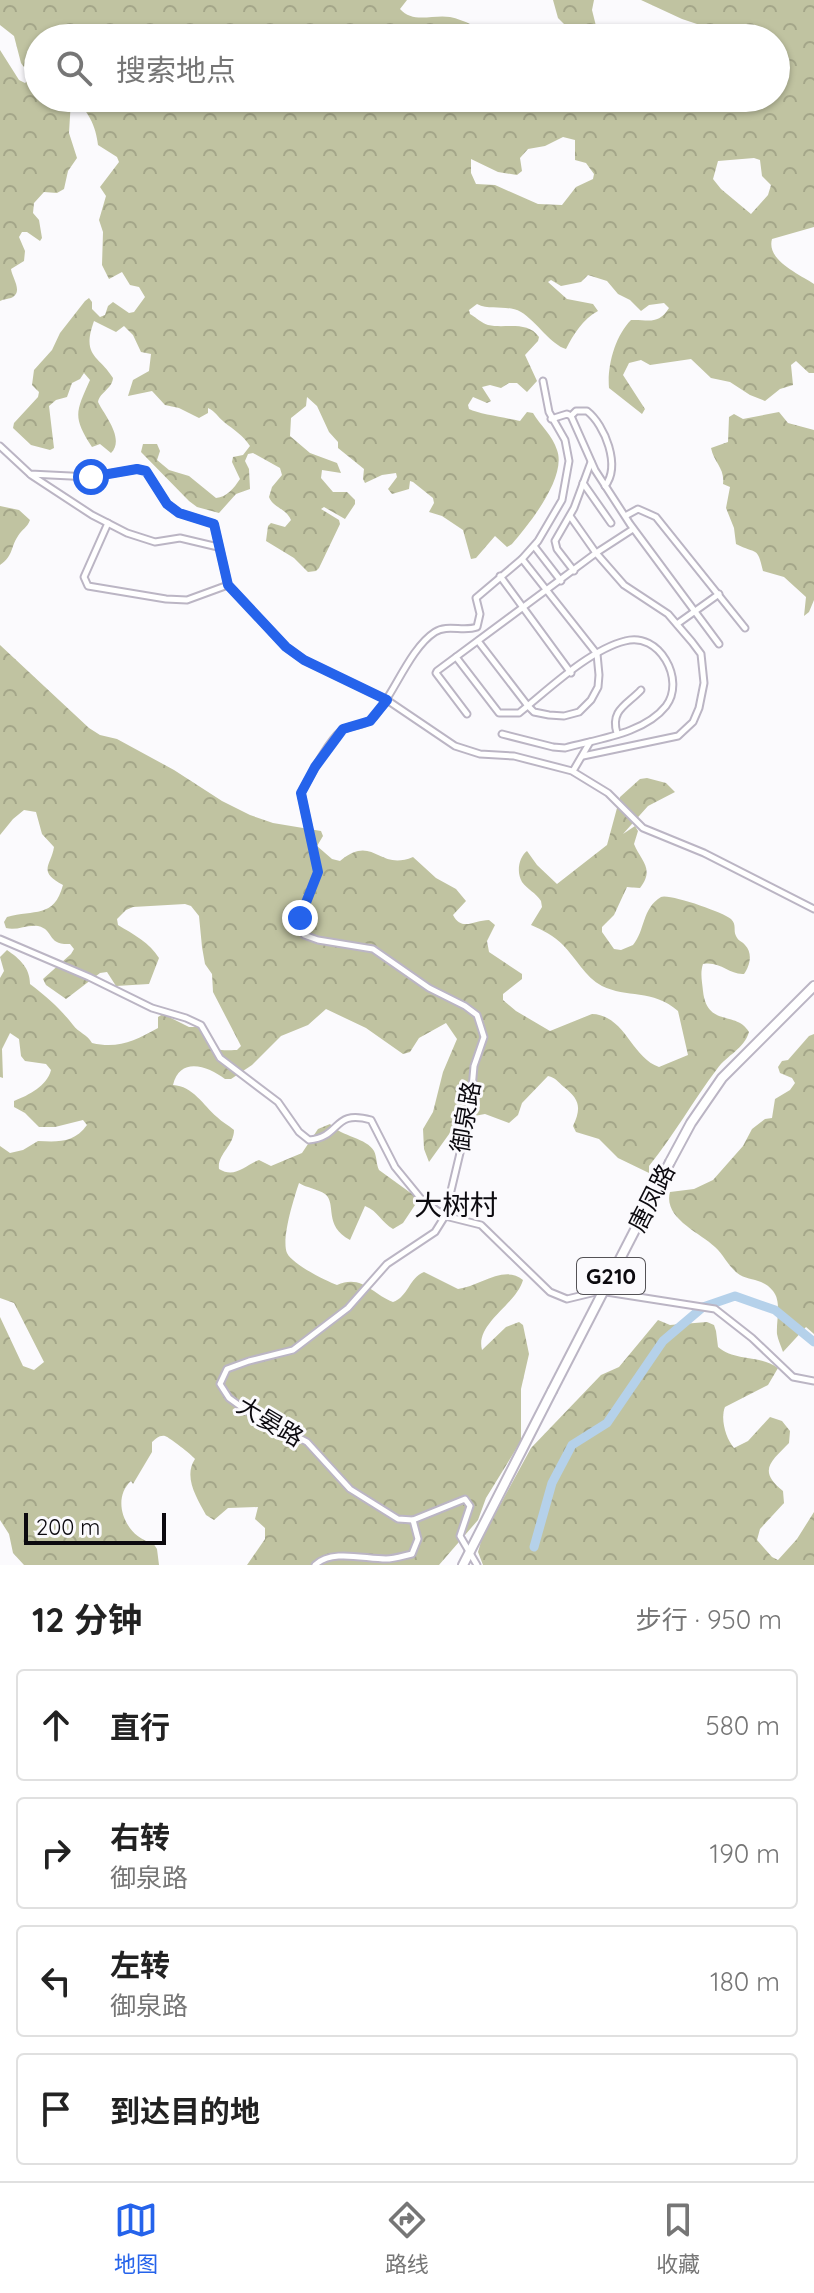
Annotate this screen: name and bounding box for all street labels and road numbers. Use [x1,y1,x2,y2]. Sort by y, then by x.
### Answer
street label: 御泉路 [444,1079,486,1155]
street label: 唐凤路 [621,1159,681,1236]
road number: G210 [577,1258,645,1294]
street label: 大晏路 [232,1390,309,1453]

